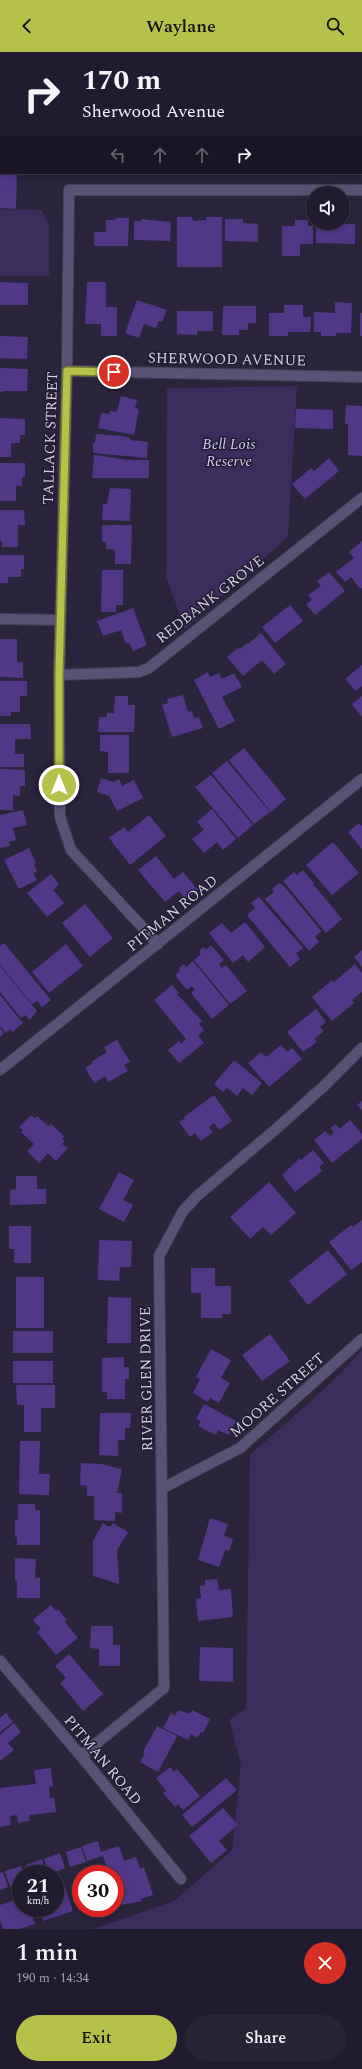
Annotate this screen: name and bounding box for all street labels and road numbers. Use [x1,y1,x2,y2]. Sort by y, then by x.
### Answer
street label: SHERWOOD AVENUE [148,347,306,372]
street label: TALLACK STREET [37,371,64,505]
street label: REDBANK GROVE [151,550,270,649]
street label: PITMAN ROAD [122,869,223,957]
street label: RIVER GLEN DRIVE [134,1306,159,1452]
street label: MOORE STREET [225,1347,330,1443]
street label: PITMAN ROAD [58,1710,147,1810]

